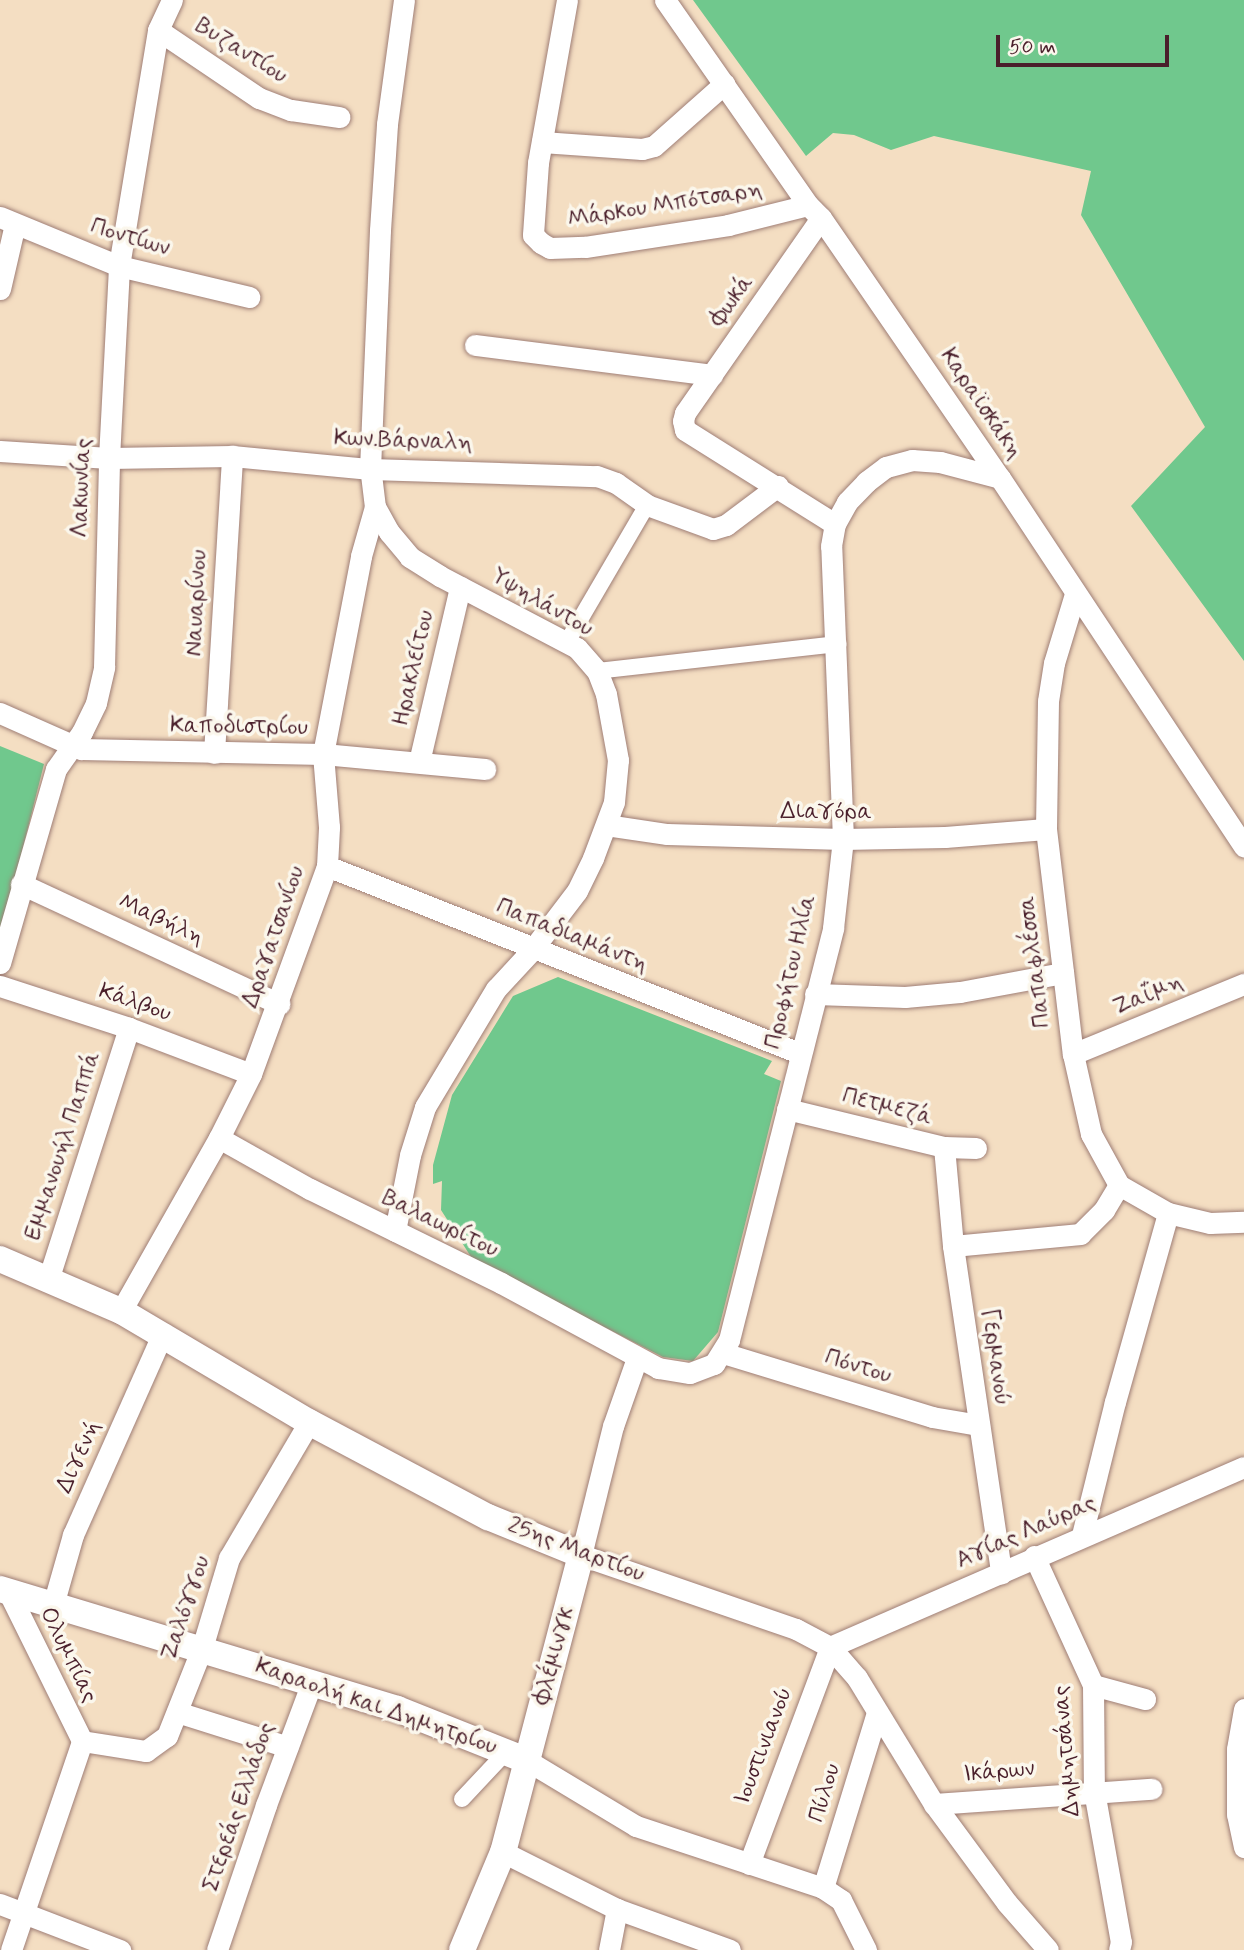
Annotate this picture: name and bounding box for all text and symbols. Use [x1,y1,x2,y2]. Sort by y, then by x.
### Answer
street label: Βυζαντίου [190,12,292,90]
scale bar [999,21,1172,65]
text: 50 m [1009,33,1056,61]
street label: Μάρκου Μπότσαρη [566,176,764,234]
street label: Ποντίων [87,213,173,263]
street label: Φωκά [705,270,759,332]
street label: Καραϊσκάκη [934,343,1028,465]
street label: Κων.Βάρναλη [333,425,473,457]
street label: Λακωνίας [66,438,98,538]
street label: Ναυαρίνου [180,549,214,657]
street label: Υψηλάντου [486,563,598,643]
street label: Ηρακλείτου [387,608,441,728]
street label: Καποδιστρίου [170,712,308,742]
street label: Διαγόρα [780,798,872,826]
street label: Δραγατσανίου [237,862,311,1012]
street label: Μαβήλη [114,888,208,952]
street label: Προφήτου Ηλία [760,892,822,1052]
street label: Παπαδιαμάντη [492,893,652,979]
street label: Παπαφλέσσα [1013,895,1057,1029]
street label: Ζαΐμη [1109,969,1187,1021]
street label: Κάλβου [95,978,175,1028]
street label: Εμμανουήλ Παππά [19,1048,107,1244]
street label: Πετμεζά [839,1083,935,1131]
street label: Βαλαωρίτου [377,1184,503,1264]
street label: Γερμανού [975,1307,1015,1407]
street label: Πόντου [821,1344,895,1390]
street label: Διγενή [51,1417,107,1497]
street label: Αγίας Λαύρας [952,1489,1100,1575]
street label: 25ης Μαρτίου [504,1511,648,1589]
street label: Ζαλόγγου [155,1552,217,1664]
street label: Ολυμπίας [33,1603,103,1707]
street label: Φλέμινγκ [529,1604,581,1708]
street label: Καραολή και Δημητρίου [252,1653,500,1761]
street label: Ιουστινιανού [729,1684,799,1808]
street label: Δημητσάνας [1048,1684,1086,1818]
street label: Στερεάς Ελλάδος [197,1719,281,1895]
street label: Ικάρων [962,1755,1036,1789]
street label: Πύλου [803,1760,847,1826]

